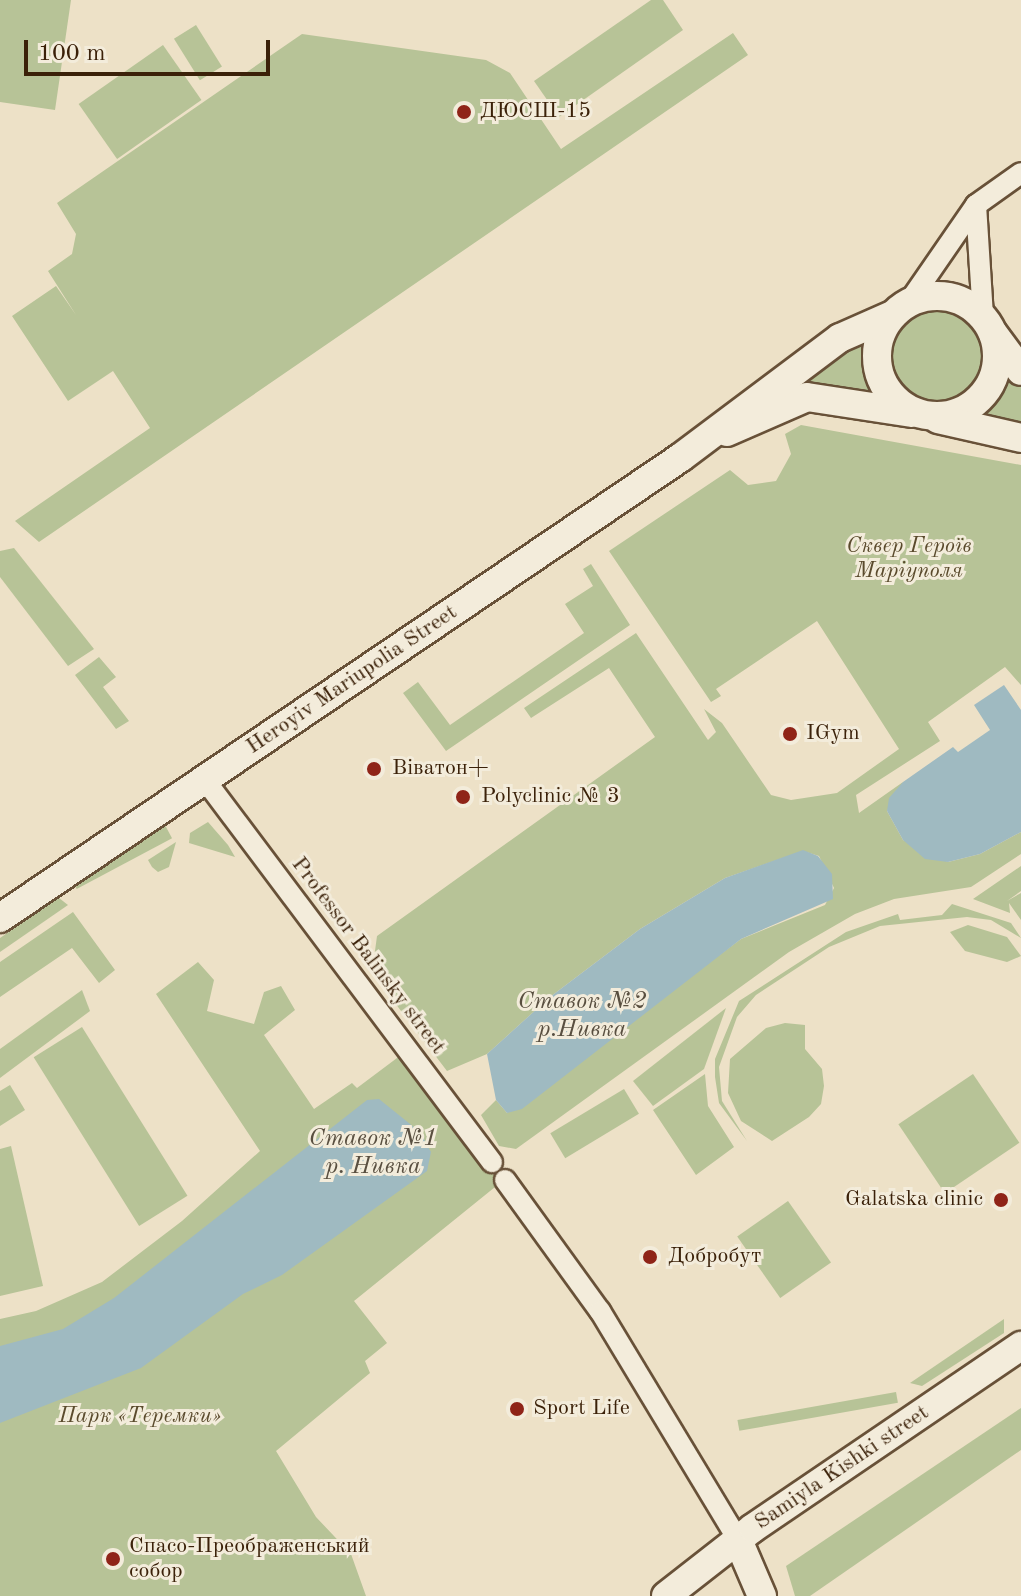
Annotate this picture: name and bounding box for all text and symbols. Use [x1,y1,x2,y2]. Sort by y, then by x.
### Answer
scale bar [28,24,274,74]
text: 100 m [38,42,106,66]
place label: ДЮСШ-15 [480,99,591,125]
marker: ДЮСШ-15 [455,103,473,121]
park label: Сквер Героїв Маріуполя [846,533,972,584]
street label: Heroyiv Mariupolia Street [242,600,462,760]
place label: IGym [806,721,860,747]
marker: IGym [781,725,799,743]
place label: Віватон+ [392,756,489,782]
marker: Віватон+ [363,758,385,780]
place label: Polyclinic № 3 [481,784,620,810]
marker: Polyclinic № 3 [452,786,474,808]
street label: Professor Balinsky street [285,852,451,1060]
water label: Ставок №2 р.Нивка [517,989,647,1045]
water label: Ставок №1 р. Нивка [308,1126,438,1182]
place label: Galatska clinic [845,1187,983,1213]
marker: Galatska clinic [990,1189,1012,1211]
place label: Добробут [668,1244,761,1270]
marker: Добробут [639,1246,661,1268]
place label: Sport Life [533,1396,630,1422]
marker: Sport Life [508,1400,526,1418]
street label: Samiyla Kishki street [750,1400,934,1536]
park label: Парк «Теремки» [59,1404,221,1430]
place label: Спасо-Преображенський собор [129,1533,370,1584]
marker: Спасо-Преображенський собор [104,1550,122,1568]

